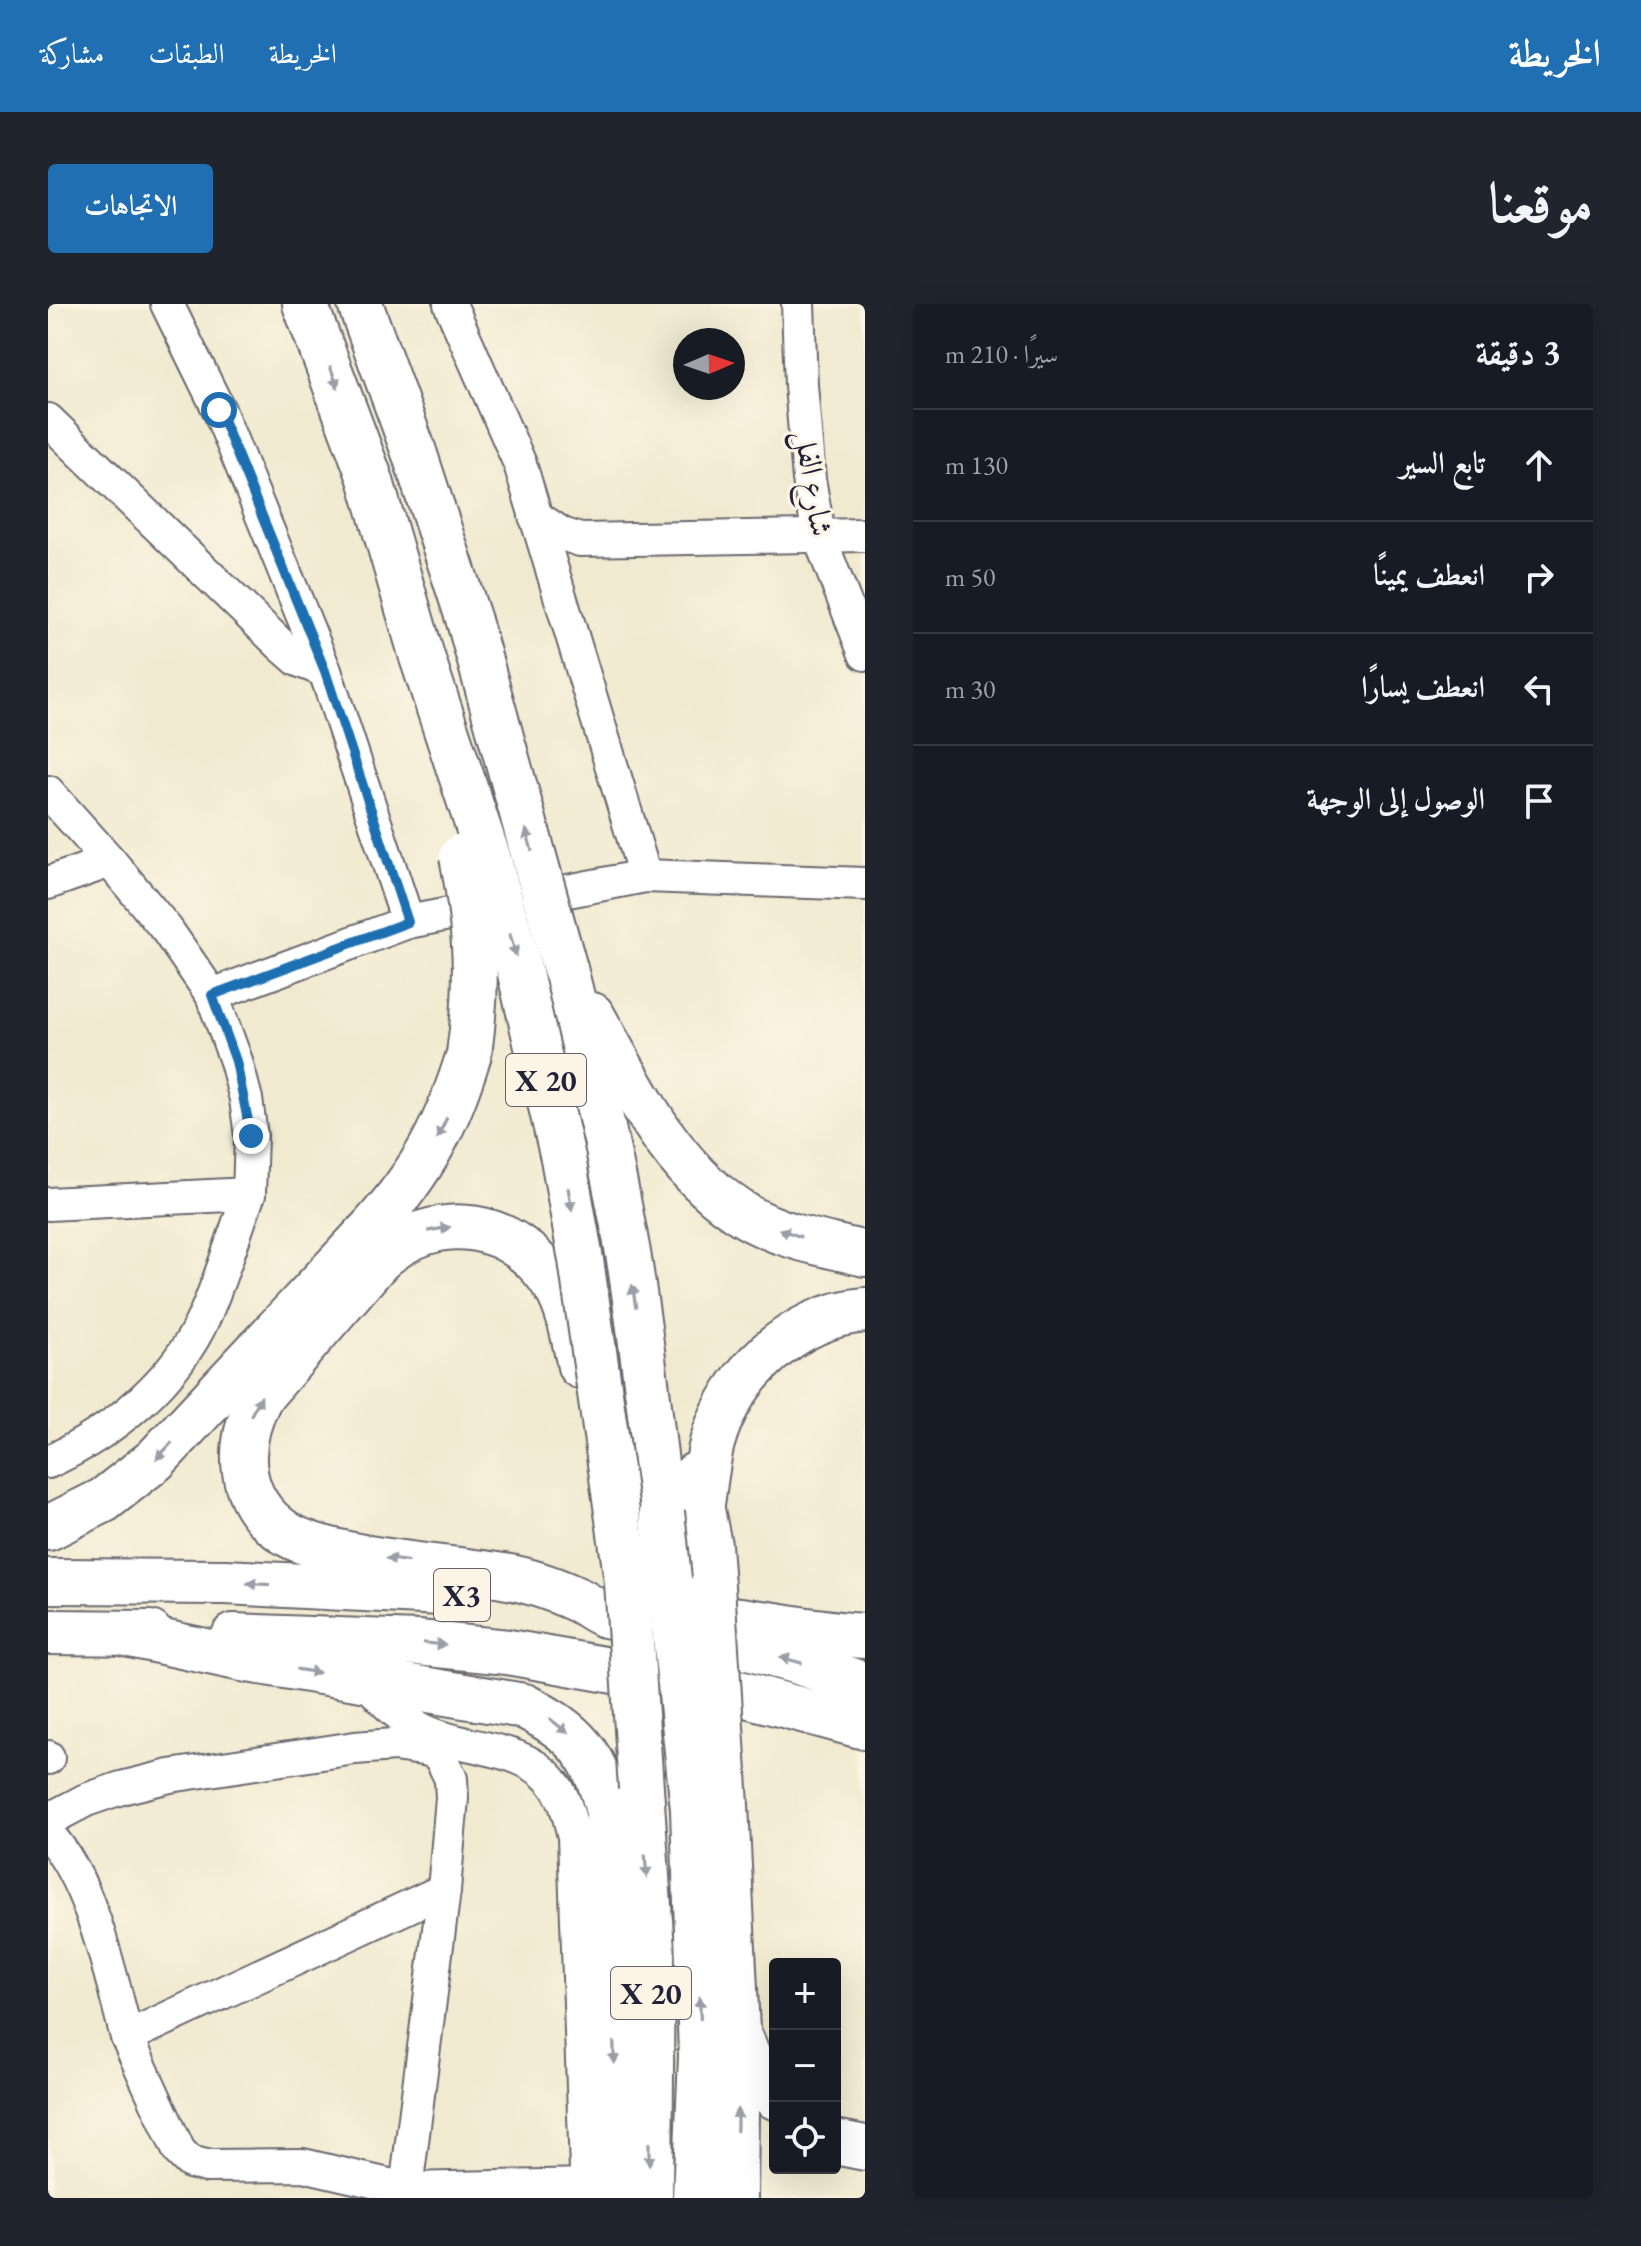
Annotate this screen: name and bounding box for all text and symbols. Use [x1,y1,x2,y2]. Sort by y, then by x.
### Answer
text: الخريطة [1509,28,1601,77]
text: مشاركة [40,35,104,71]
text: الطبقات [148,35,225,71]
text: الخريطة [269,35,337,71]
button: الاتجاهات [48,164,213,253]
text: موقعنا [1488,166,1593,239]
north arrow [673,328,745,400]
text: 3 دقيقة [1476,330,1561,374]
text: سيرًا · 210 m [945,337,1058,371]
one-way arrow [328,365,340,389]
route start [201,392,237,428]
street label: شارع الفل [779,427,843,540]
text: تابع السير [1400,443,1485,482]
icon: ahead [1517,443,1561,487]
text: 130 m [945,448,1008,482]
text: انعطف يمينًا [1373,555,1485,594]
icon: right [1517,555,1561,599]
text: 50 m [945,560,995,594]
text: انعطف يسارًا [1361,667,1485,706]
icon: left [1517,667,1561,711]
text: 30 m [945,672,995,706]
text: الوصول إلى الوجهة [1306,779,1485,818]
icon: arrive [1517,779,1561,823]
one-way arrow [523,827,535,852]
one-way arrow [507,934,520,958]
road number: X 20 [506,1054,586,1106]
one-way arrow [435,1116,449,1139]
route end [233,1118,269,1154]
one-way arrow [565,1186,577,1211]
one-way arrow [427,1223,452,1235]
one-way arrow [778,1227,802,1239]
one-way arrow [627,1283,640,1308]
one-way arrow [249,1394,263,1417]
one-way arrow [155,1441,174,1460]
one-way arrow [384,1553,409,1566]
road number: X3 [434,1569,490,1621]
one-way arrow [245,1577,270,1590]
one-way arrow [422,1638,447,1651]
one-way arrow [778,1653,802,1666]
one-way arrow [295,1665,320,1678]
one-way arrow [549,1718,569,1734]
one-way arrow [640,1854,653,1879]
map controls [769,1958,841,2174]
button: + [769,1958,841,2030]
road number: X 20 [611,1967,691,2019]
one-way arrow [694,1995,706,2020]
button: − [769,2030,841,2102]
one-way arrow [608,2041,620,2066]
button: locate [769,2102,841,2174]
one-way arrow [730,2107,743,2132]
one-way arrow [643,2142,656,2167]

